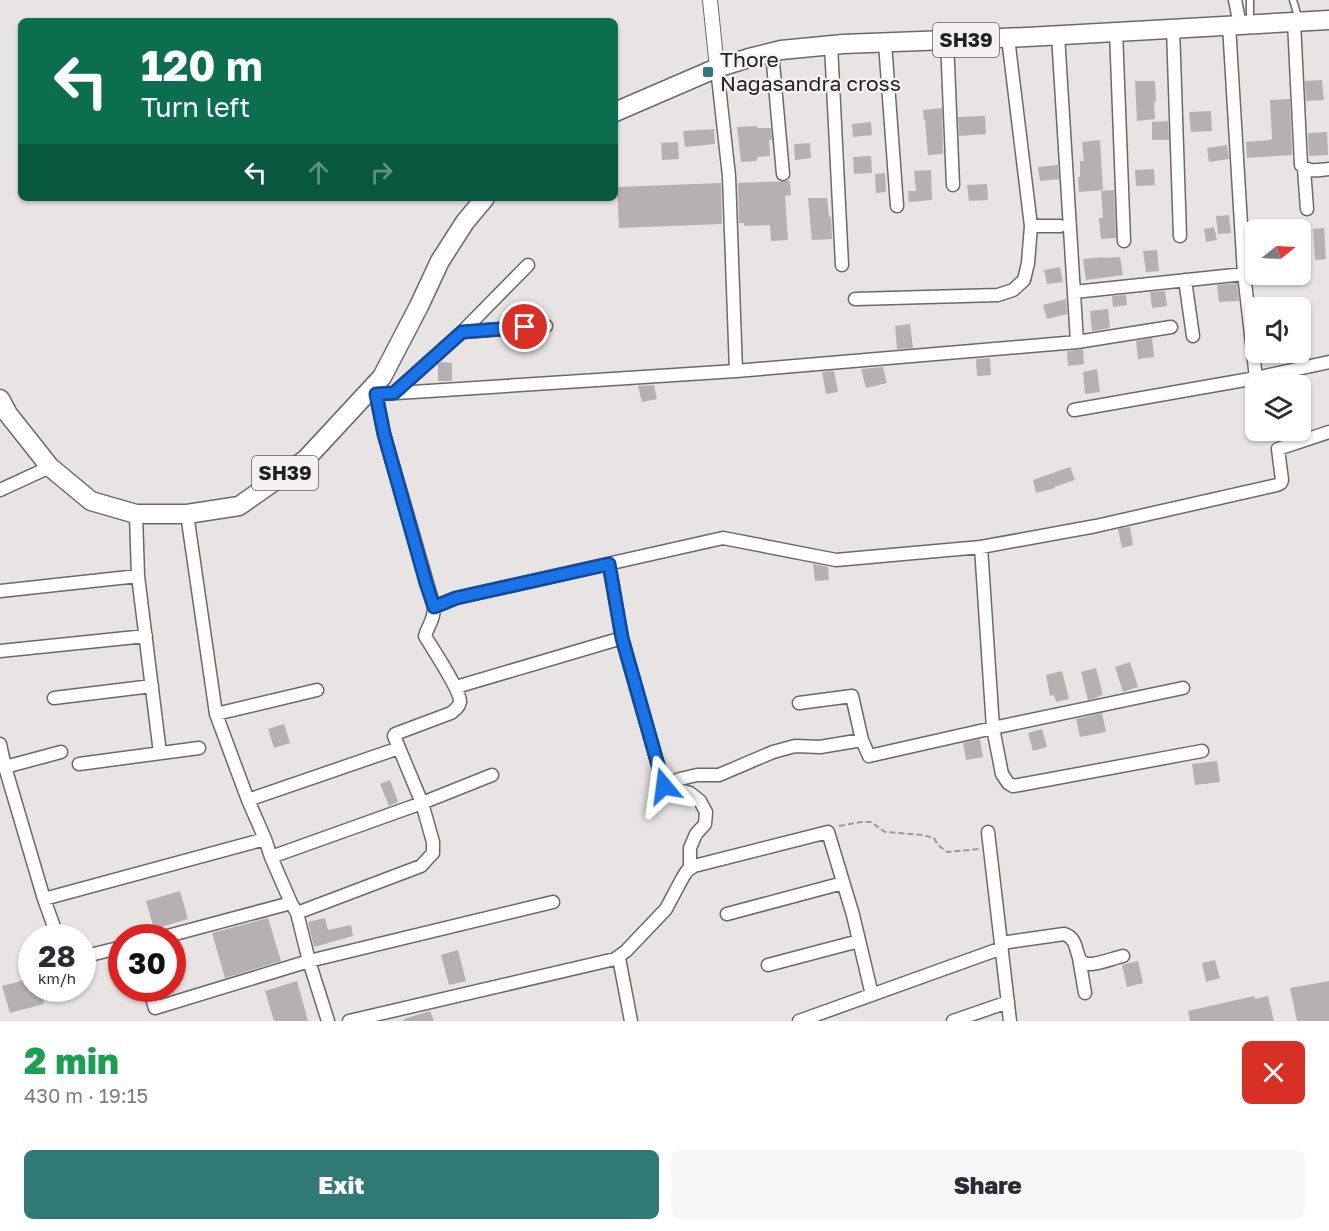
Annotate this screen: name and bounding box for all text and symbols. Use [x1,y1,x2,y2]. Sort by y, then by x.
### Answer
road number: SH39 [933,23,999,57]
text: 120 m [141,40,263,90]
icon: left [42,42,120,120]
place label: Thore Nagasandra cross [720,46,901,96]
marker: Thore Nagasandra cross [701,65,715,79]
text: Turn left [141,91,250,123]
icon: left [239,156,272,189]
icon: ahead [302,156,335,189]
icon: right [365,156,398,189]
north arrow [1245,219,1311,285]
map controls [1245,219,1311,441]
button: sound [1245,297,1311,363]
pin [499,301,550,352]
icon: arrive [508,310,541,343]
button: layers [1245,375,1311,441]
road number: SH39 [252,456,318,490]
position arrow [632,754,696,818]
speed limit sign: 30 [108,924,186,1002]
text: 28 [38,938,76,974]
text: km/h [38,969,76,987]
text: 2 min [24,1039,119,1082]
button: close [1242,1041,1305,1104]
text: 430 m · 19:15 [24,1083,148,1107]
button: Exit [24,1150,659,1219]
button: Share [671,1150,1305,1219]

